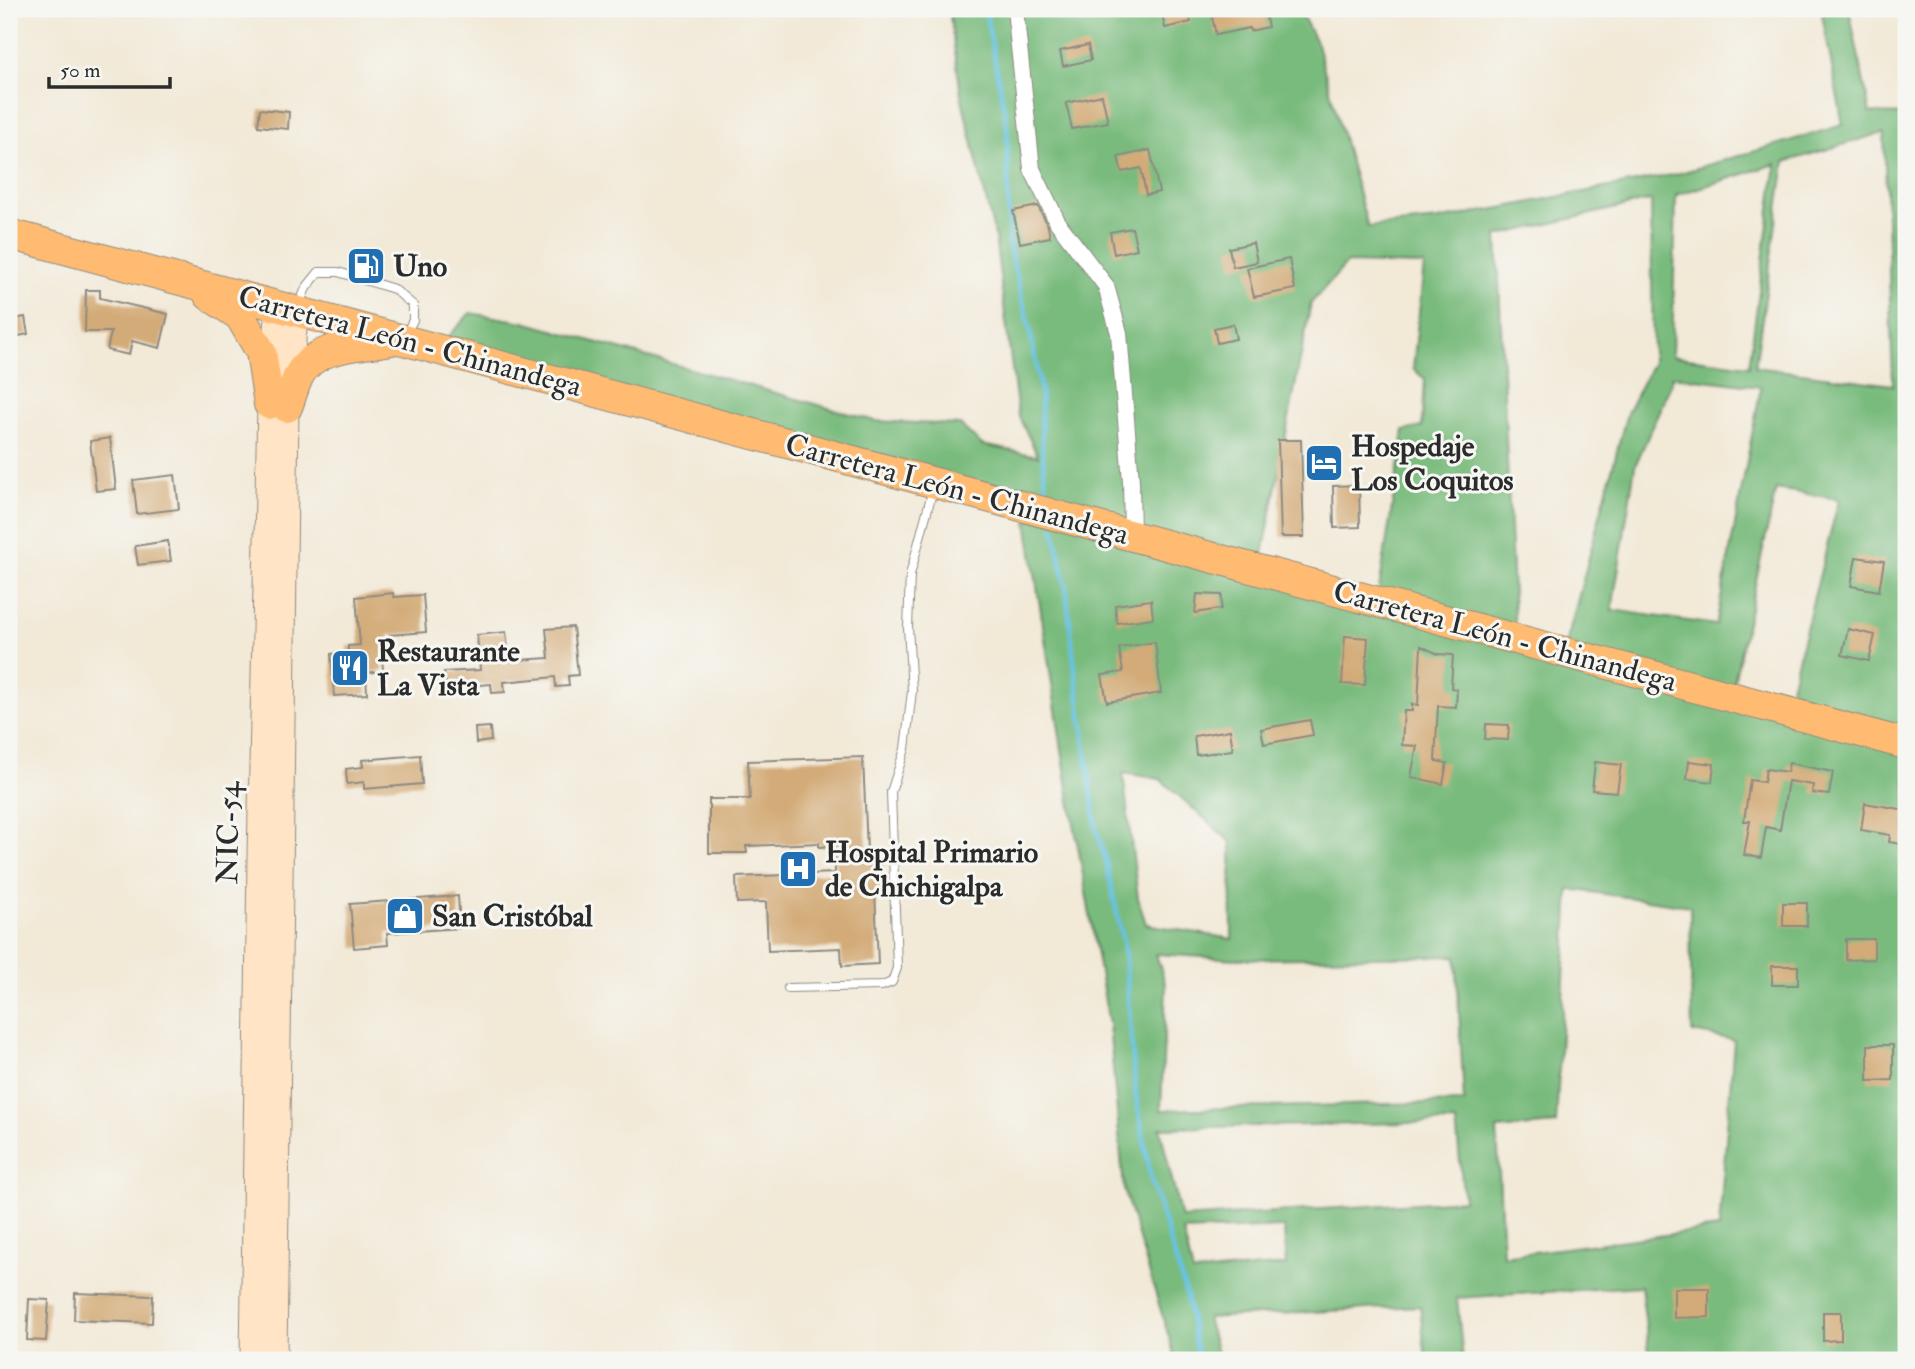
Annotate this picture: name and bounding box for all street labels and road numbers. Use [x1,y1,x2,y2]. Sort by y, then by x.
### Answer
street label: Carretera León - Chinandega [234,278,586,405]
street label: Carretera León - Chinandega [781,426,1133,553]
street label: Carretera León - Chinandega [1329,573,1681,700]
street label: NIC-54 [209,780,248,884]

